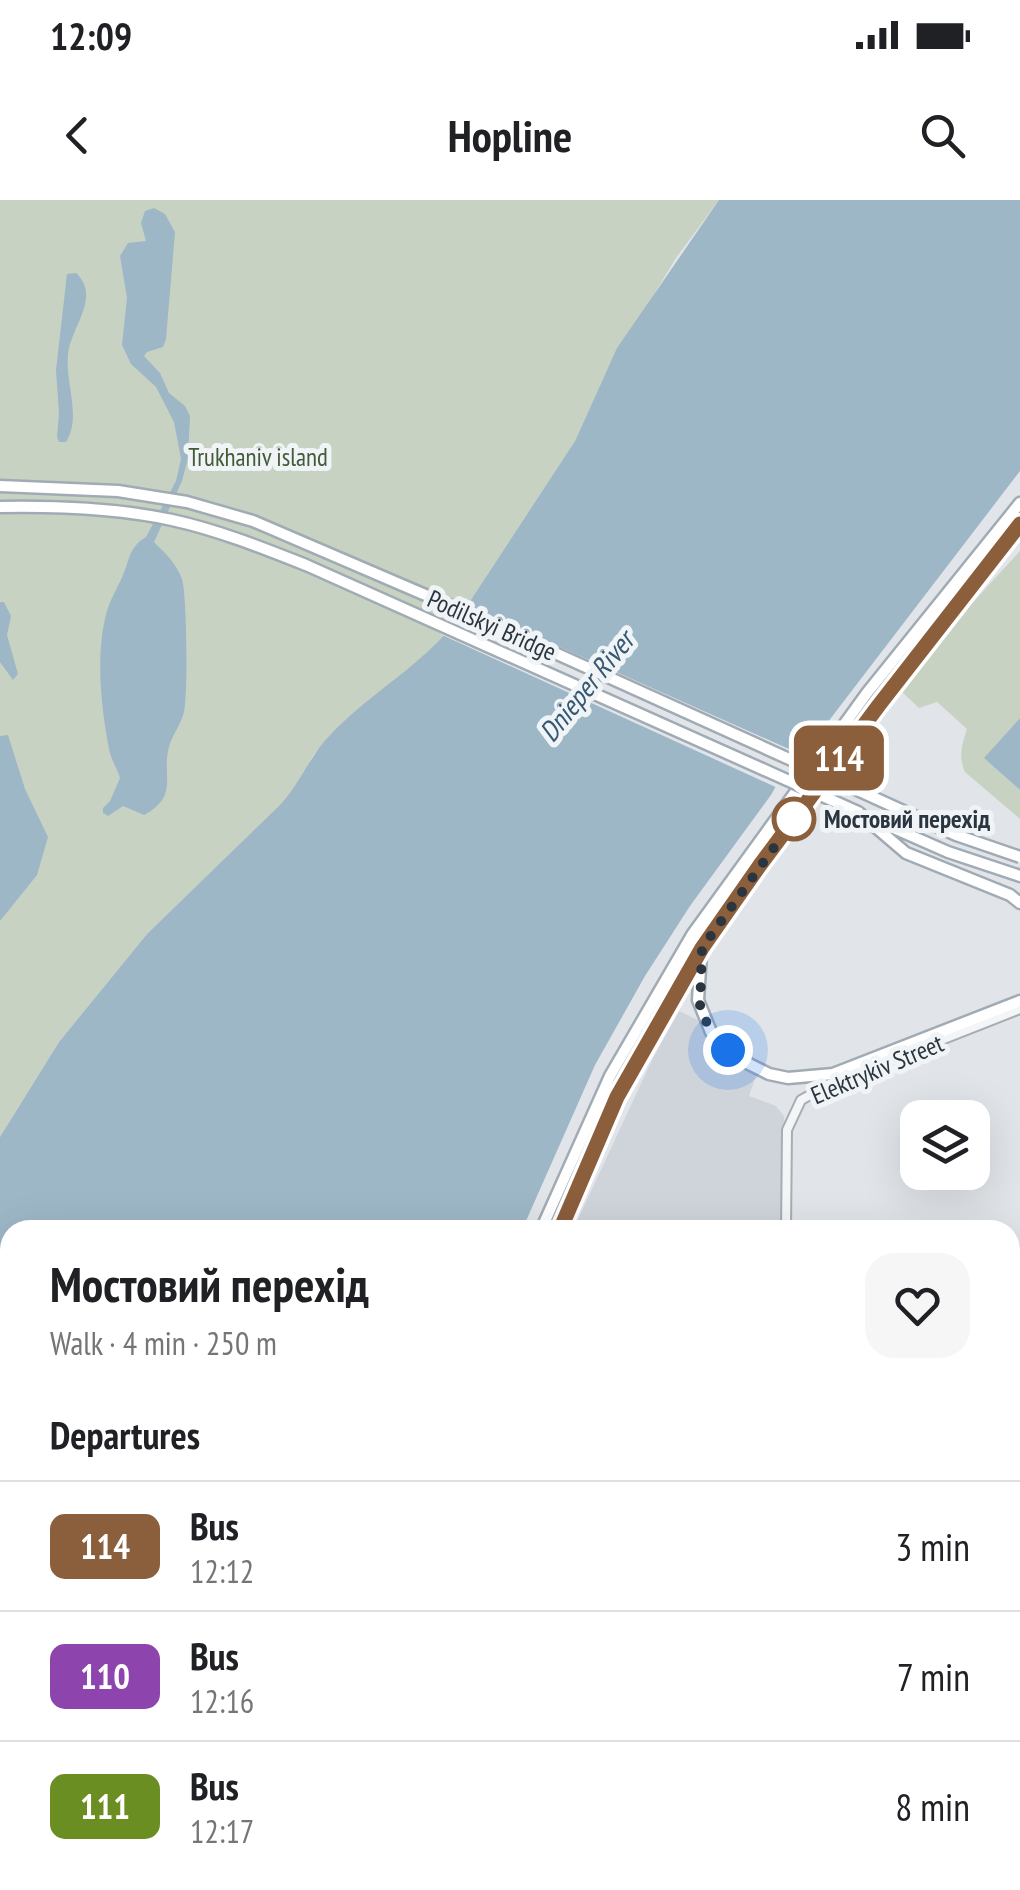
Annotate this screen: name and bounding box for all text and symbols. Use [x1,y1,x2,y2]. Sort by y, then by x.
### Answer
text: 12:09 [50,11,132,60]
text: Hopline [448,106,572,164]
icon: back [50,108,105,163]
icon: search [915,108,970,163]
park label: Trukhaniv island [188,441,328,473]
street label: Podilskyi Bridge [423,582,561,668]
water label: Dnieper River [530,620,645,749]
line badge: 114 [782,726,896,790]
text: 114 [814,735,864,781]
marker: Мостовий перехід [773,798,815,840]
place label: Мостовий перехід [824,803,990,835]
your location [703,1025,753,1075]
street label: Elektrykiv Street [806,1027,948,1111]
map controls [900,1100,990,1190]
button: layers [900,1100,990,1190]
text: Мостовий перехід [50,1253,369,1315]
button: heart [865,1253,970,1358]
text: Walk · 4 min · 250 m [50,1322,277,1364]
text: Departures [50,1410,200,1459]
text: Bus [190,1501,239,1550]
text: 3 min [895,1522,970,1571]
text: 114 [80,1523,130,1569]
text: 12:12 [190,1550,254,1592]
text: Bus [190,1631,239,1680]
text: 7 min [897,1652,970,1701]
text: 110 [80,1653,130,1699]
text: 12:16 [190,1680,254,1722]
text: Bus [190,1761,239,1810]
text: 8 min [895,1782,970,1831]
text: 111 [80,1783,130,1829]
text: 12:17 [190,1810,254,1852]

